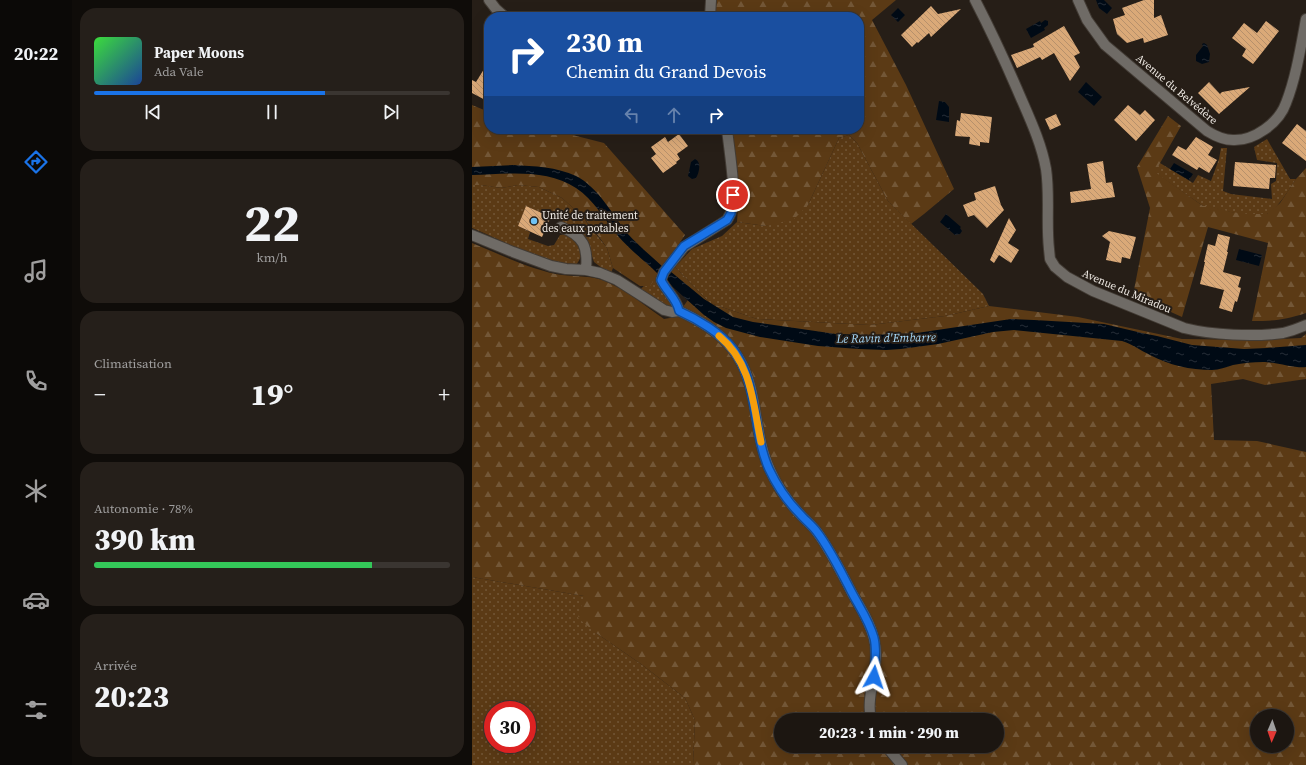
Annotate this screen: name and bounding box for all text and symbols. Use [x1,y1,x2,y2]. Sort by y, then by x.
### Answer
text: 230 m [566,23,643,61]
icon: right [500,28,552,80]
text: 20:22 [14,41,58,66]
text: Paper Moons [154,42,244,63]
street label: Avenue du Belvédère [1133,51,1221,128]
text: Chemin du Grand Devois [566,59,766,84]
text: Ada Vale [154,63,204,80]
icon: previous [142,101,164,123]
icon: pause [261,101,283,123]
icon: next [380,101,402,123]
icon: left [621,104,643,126]
icon: ahead [663,104,685,126]
icon: right [705,104,727,126]
icon: directions [22,148,50,176]
pin [716,178,750,212]
icon: arrive [722,184,744,206]
text: 22 [244,187,300,258]
place label: Unité de traitement des eaux potables [542,208,638,236]
marker: Unité de traitement des eaux potables [529,216,539,226]
text: km/h [257,249,287,266]
icon: music [22,257,50,285]
street label: Avenue du Miradou [1080,266,1174,317]
water label: Le Ravin d'Embarre [835,329,936,347]
text: Climatisation [94,355,172,372]
icon: phone [22,367,50,395]
text: 19° [251,374,293,415]
text: − [94,379,106,409]
text: + [438,379,450,409]
icon: climate [22,477,50,505]
text: Autonomie · 78% [94,500,193,517]
text: 390 km [94,519,195,560]
icon: car [22,586,50,614]
position arrow [853,656,895,698]
text: Arrivée [94,657,137,674]
text: 20:23 [94,676,169,717]
icon: filters [22,696,50,724]
speed limit sign: 30 [484,701,536,753]
north arrow [1250,709,1294,753]
map controls [1250,709,1294,753]
text: 20:23 · 1 min · 290 m [819,722,959,743]

